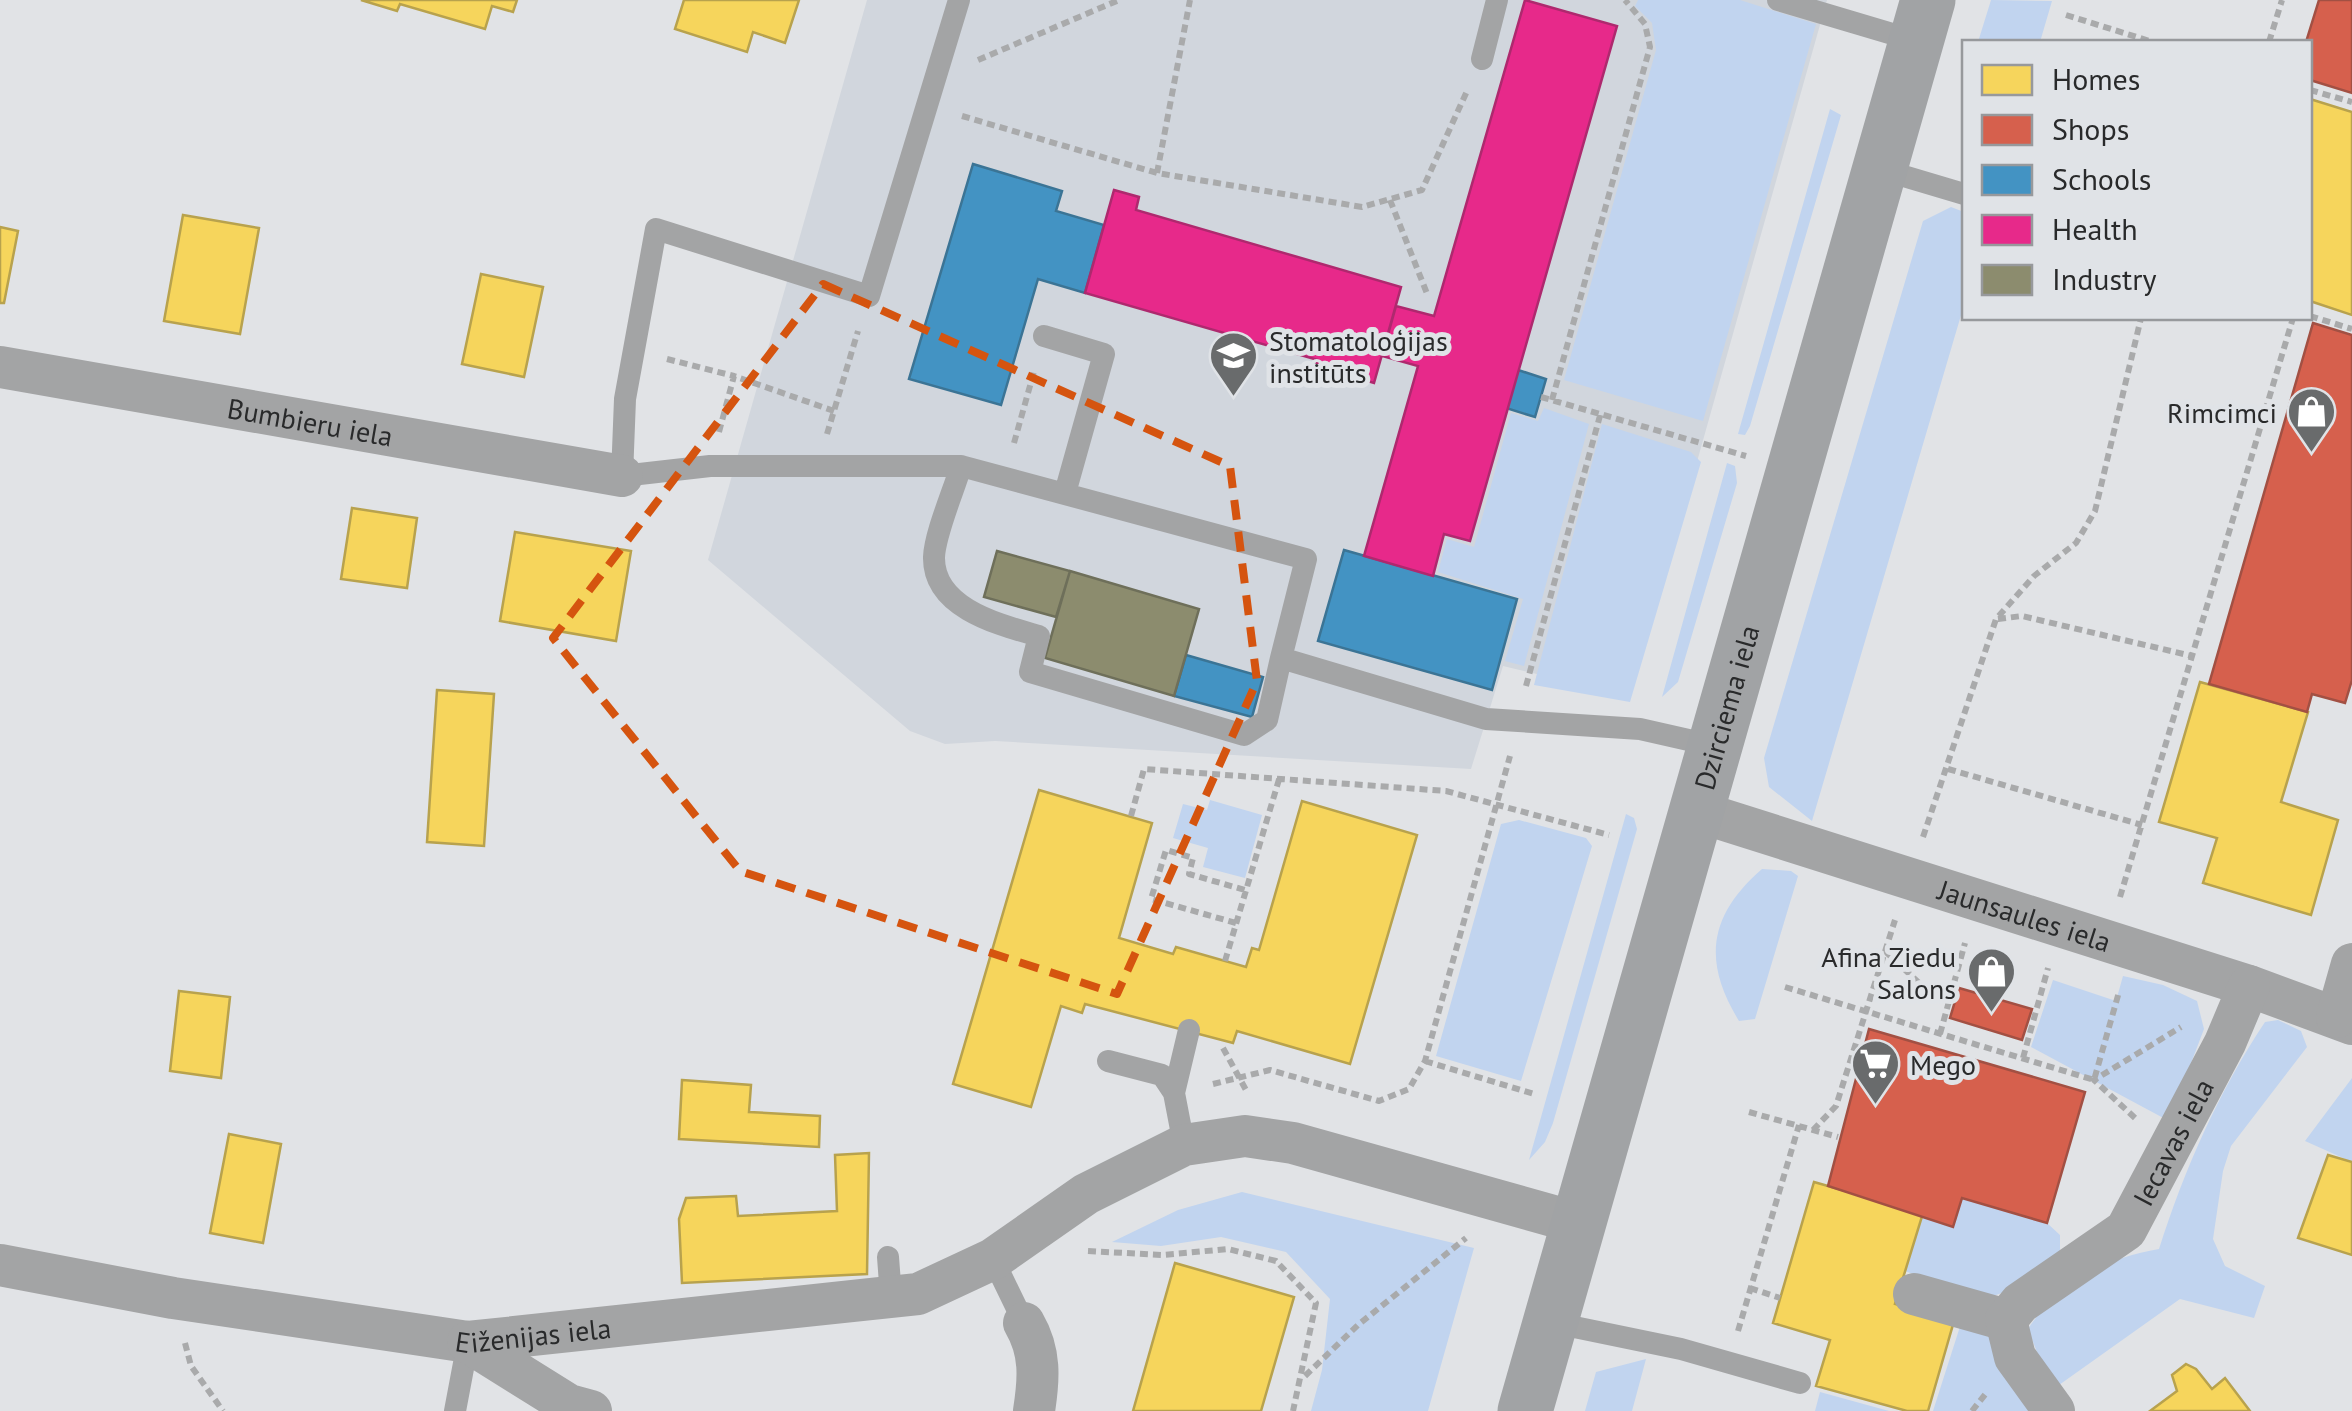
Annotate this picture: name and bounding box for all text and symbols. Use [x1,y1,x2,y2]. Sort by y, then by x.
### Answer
legend [1962,40,2312,320]
text: Homes [2052,59,2140,98]
text: Shops [2052,109,2129,148]
text: Schools [2052,159,2151,198]
text: Health [2052,209,2138,248]
text: Industry [2052,259,2156,298]
place label: Stomatoloģijas institūts [1269,322,1448,391]
school or university icon: Stomatoloģijas institūts [1208,330,1260,398]
shop icon: Rimcimci [2286,386,2338,454]
street label: Bumbieru iela [225,389,396,454]
place label: Rimcimci [2167,394,2277,431]
street label: Dzirciema iela [1685,621,1767,794]
street label: Jaunsaules iela [1933,870,2116,960]
place label: Afina Ziedu Salons [1821,938,1956,1007]
shop icon: Afina Ziedu Salons [1965,946,2017,1014]
supermarket icon: Mego [1849,1038,1901,1106]
place label: Mego [1910,1046,1976,1083]
street label: Iecavas iela [2124,1072,2221,1212]
street label: Eiženijas iela [453,1308,613,1361]

